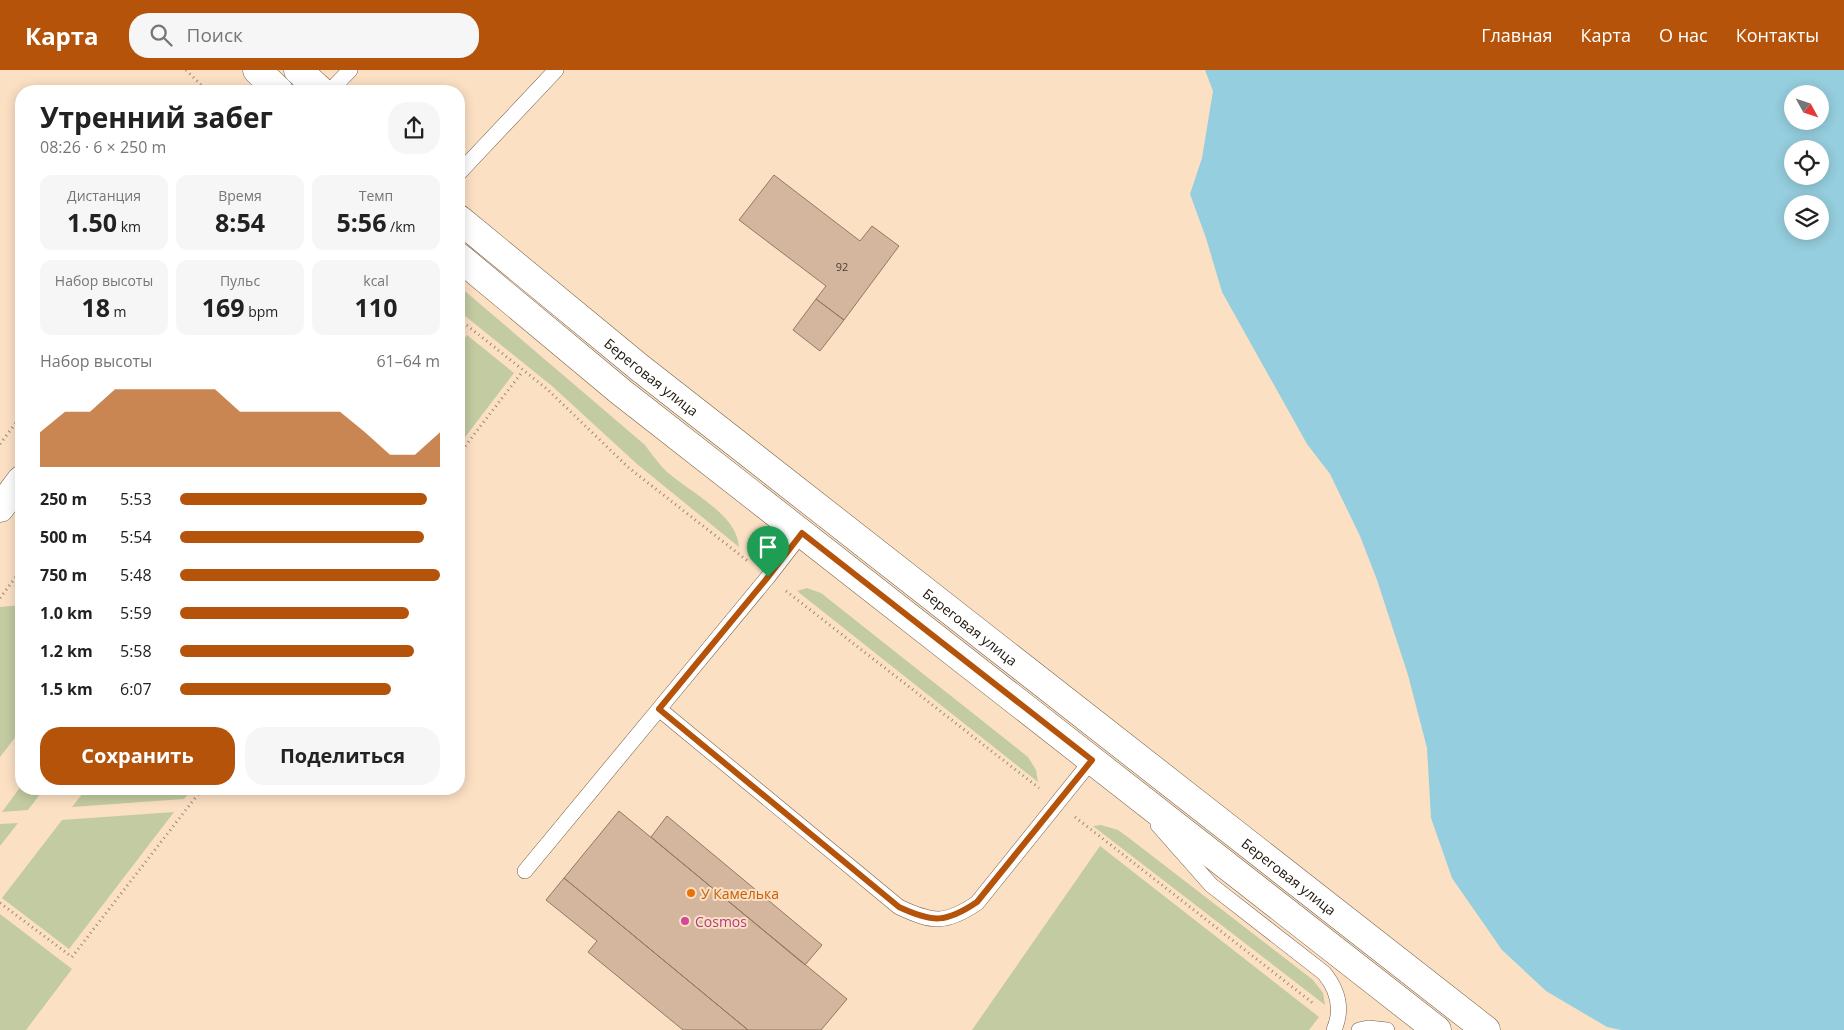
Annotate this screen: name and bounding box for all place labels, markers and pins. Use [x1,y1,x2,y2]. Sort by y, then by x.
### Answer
pin [747,526,789,577]
place label: У Камелька [701,884,779,903]
marker: У Камелька [685,887,697,899]
place label: Cosmos [695,912,747,931]
marker: Cosmos [679,915,691,927]

